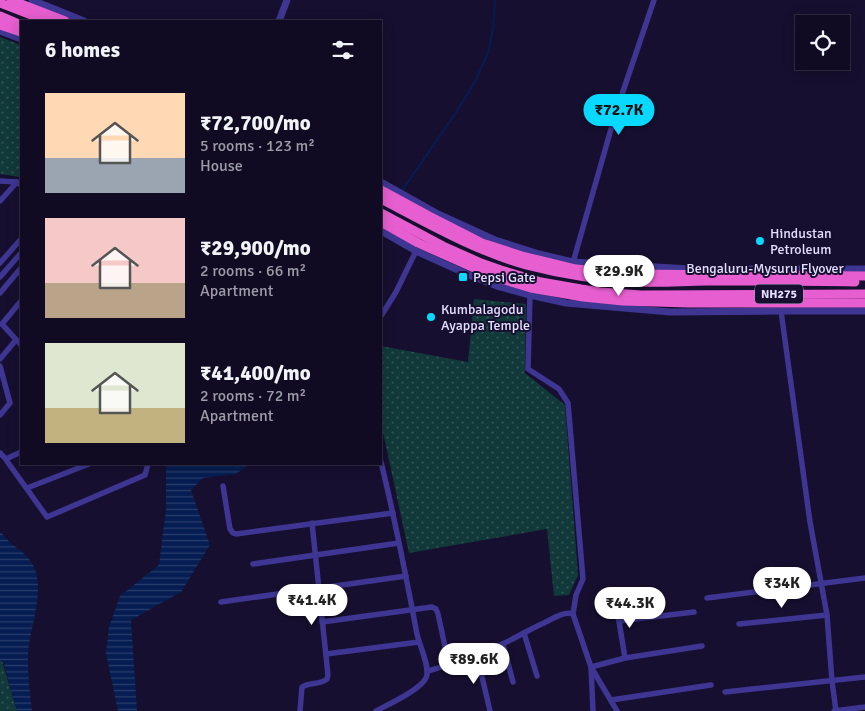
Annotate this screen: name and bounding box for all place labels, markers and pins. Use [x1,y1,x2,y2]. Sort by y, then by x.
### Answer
pin: ₹72.7K [578,94,660,136]
place label: Hindustan Petroleum [770,225,832,258]
marker: Hindustan Petroleum [754,235,766,247]
pin: ₹29.9K [578,254,660,297]
place label: Pepsi Gate [473,269,536,286]
marker: Pepsi Gate [457,271,469,283]
place label: Kumbalagodu Ayappa Temple [441,301,530,334]
marker: Kumbalagodu Ayappa Temple [425,311,437,323]
pin: ₹34K [752,566,812,609]
pin: ₹41.4K [271,584,353,626]
pin: ₹44.3K [589,586,671,629]
pin: ₹89.6K [433,642,515,685]

